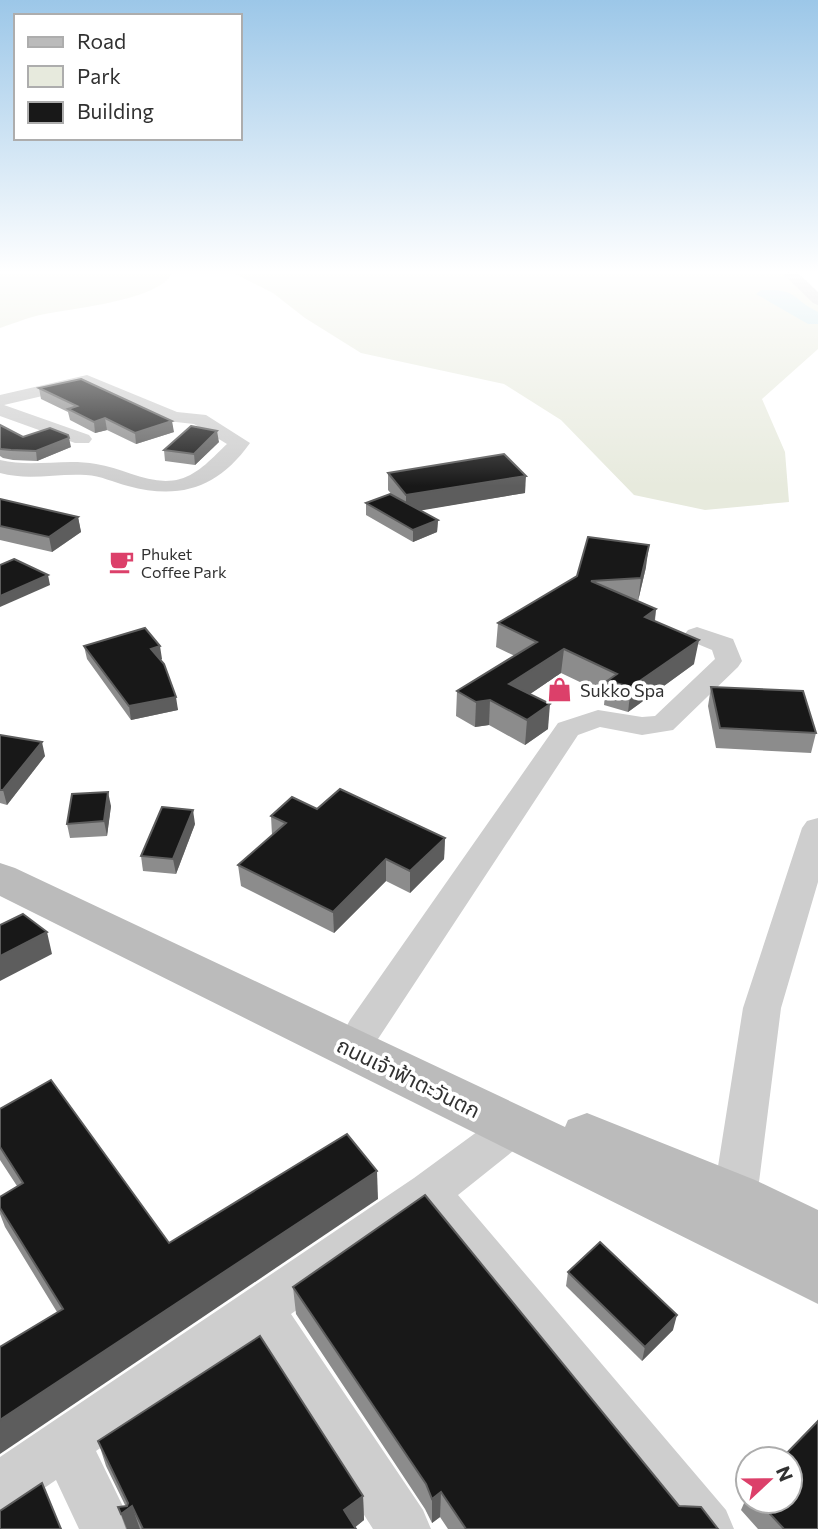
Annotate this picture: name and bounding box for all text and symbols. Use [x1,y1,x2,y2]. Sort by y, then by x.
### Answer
legend [14,14,242,140]
text: Road [77,28,126,53]
text: Park [77,63,121,88]
text: Building [77,98,154,123]
place label: Phuket Coffee Park [141,544,227,581]
cafe icon: Phuket Coffee Park [107,548,135,576]
shop icon: Sukko Spa [546,676,574,704]
place label: Sukko Spa [580,679,665,701]
street label: ถนนเจ้าฟ้าตะวันตก [333,1032,485,1122]
north arrow [734,1445,804,1515]
text: N [772,1463,799,1484]

